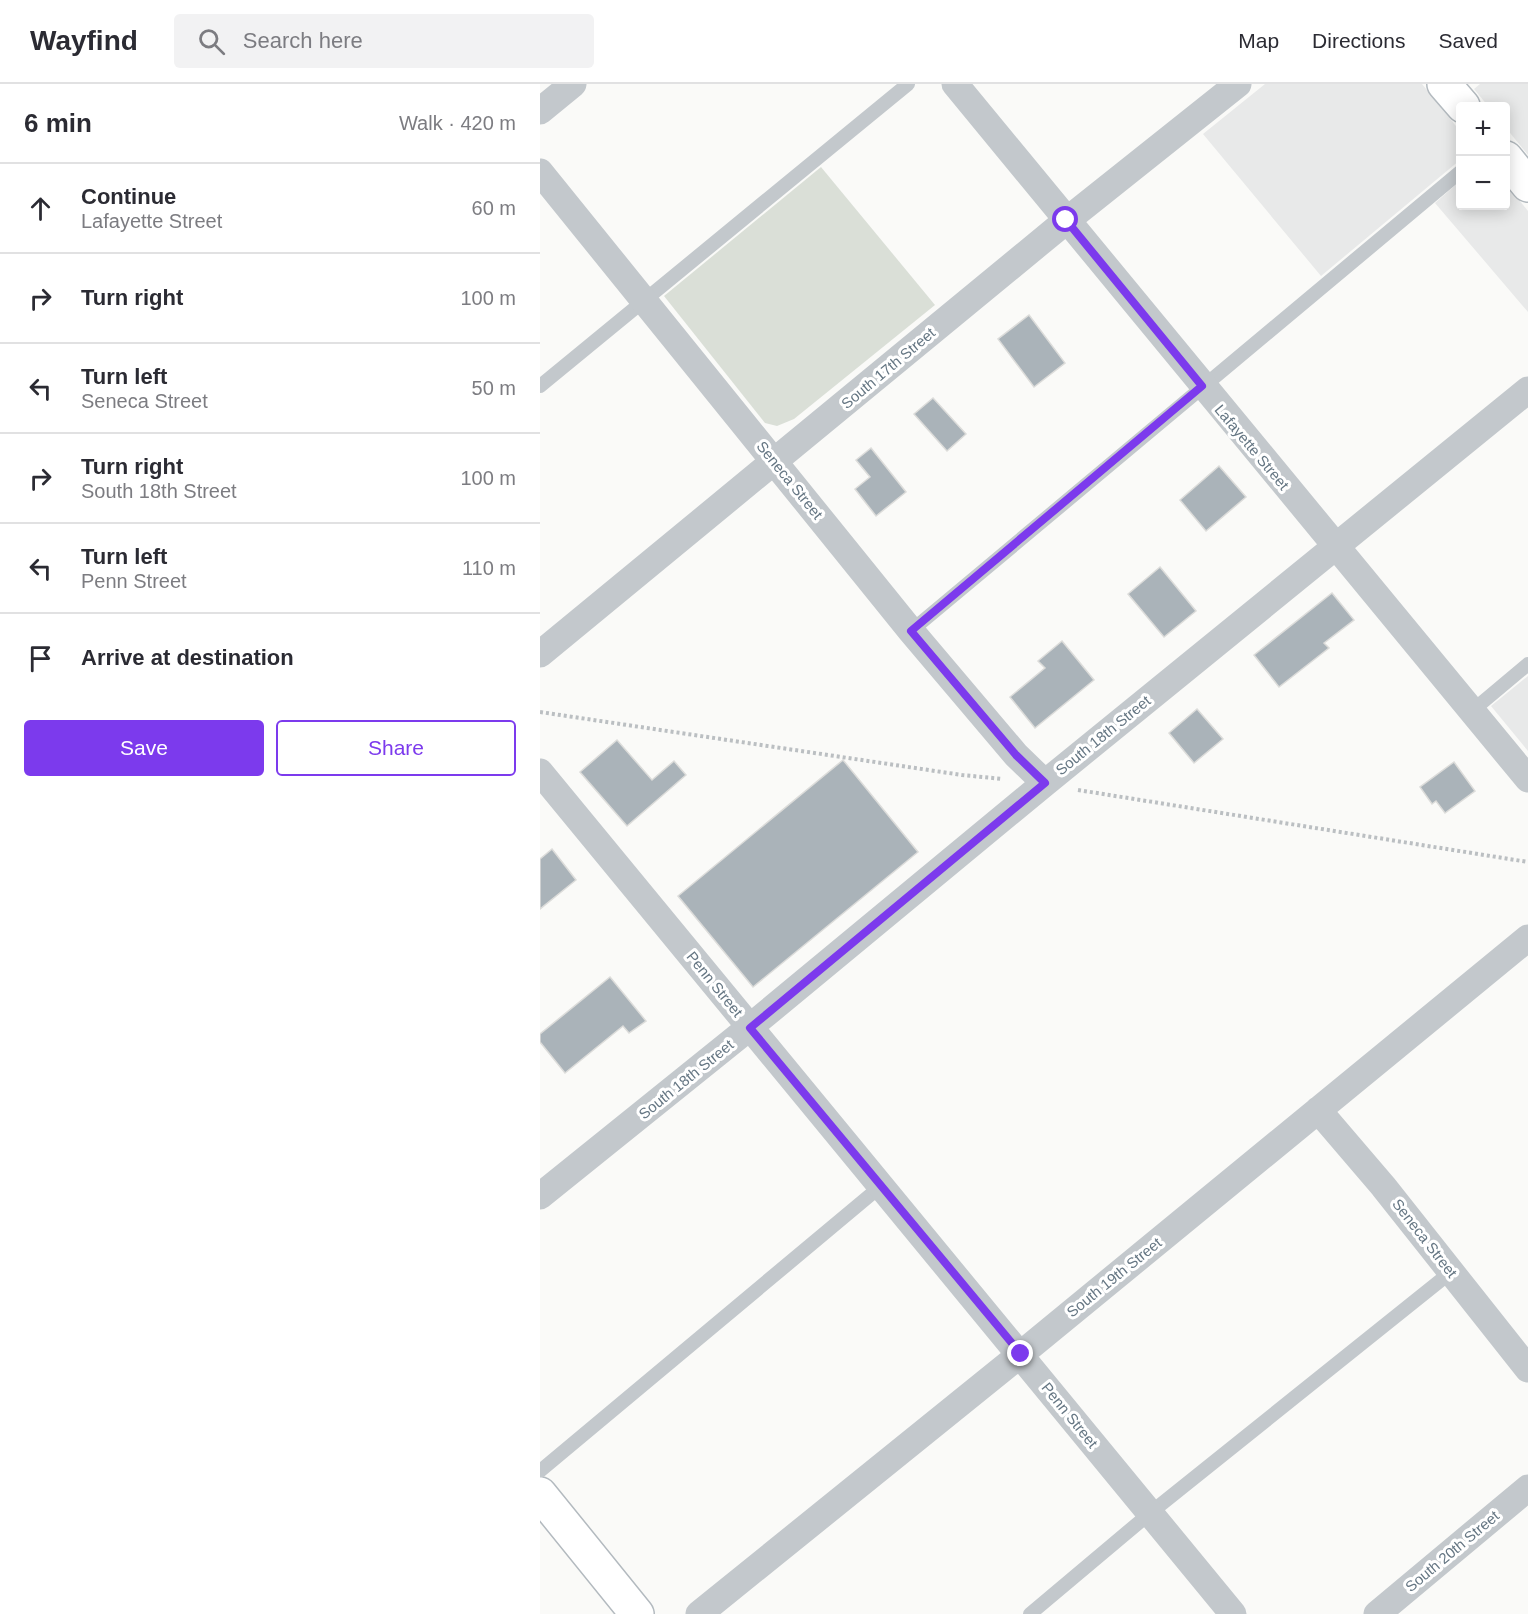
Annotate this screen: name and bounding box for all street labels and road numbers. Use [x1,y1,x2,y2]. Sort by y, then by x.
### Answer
street label: South 17th Street [838,323,939,412]
street label: Lafayette Street [1211,401,1293,494]
street label: Seneca Street [753,438,827,523]
street label: South 18th Street [1052,691,1154,778]
street label: Penn Street [683,948,747,1021]
street label: South 18th Street [635,1035,737,1122]
street label: Seneca Street [1389,1195,1461,1281]
street label: South 19th Street [1063,1233,1165,1320]
street label: Penn Street [1038,1379,1102,1452]
street label: South 20th Street [1402,1506,1503,1595]

